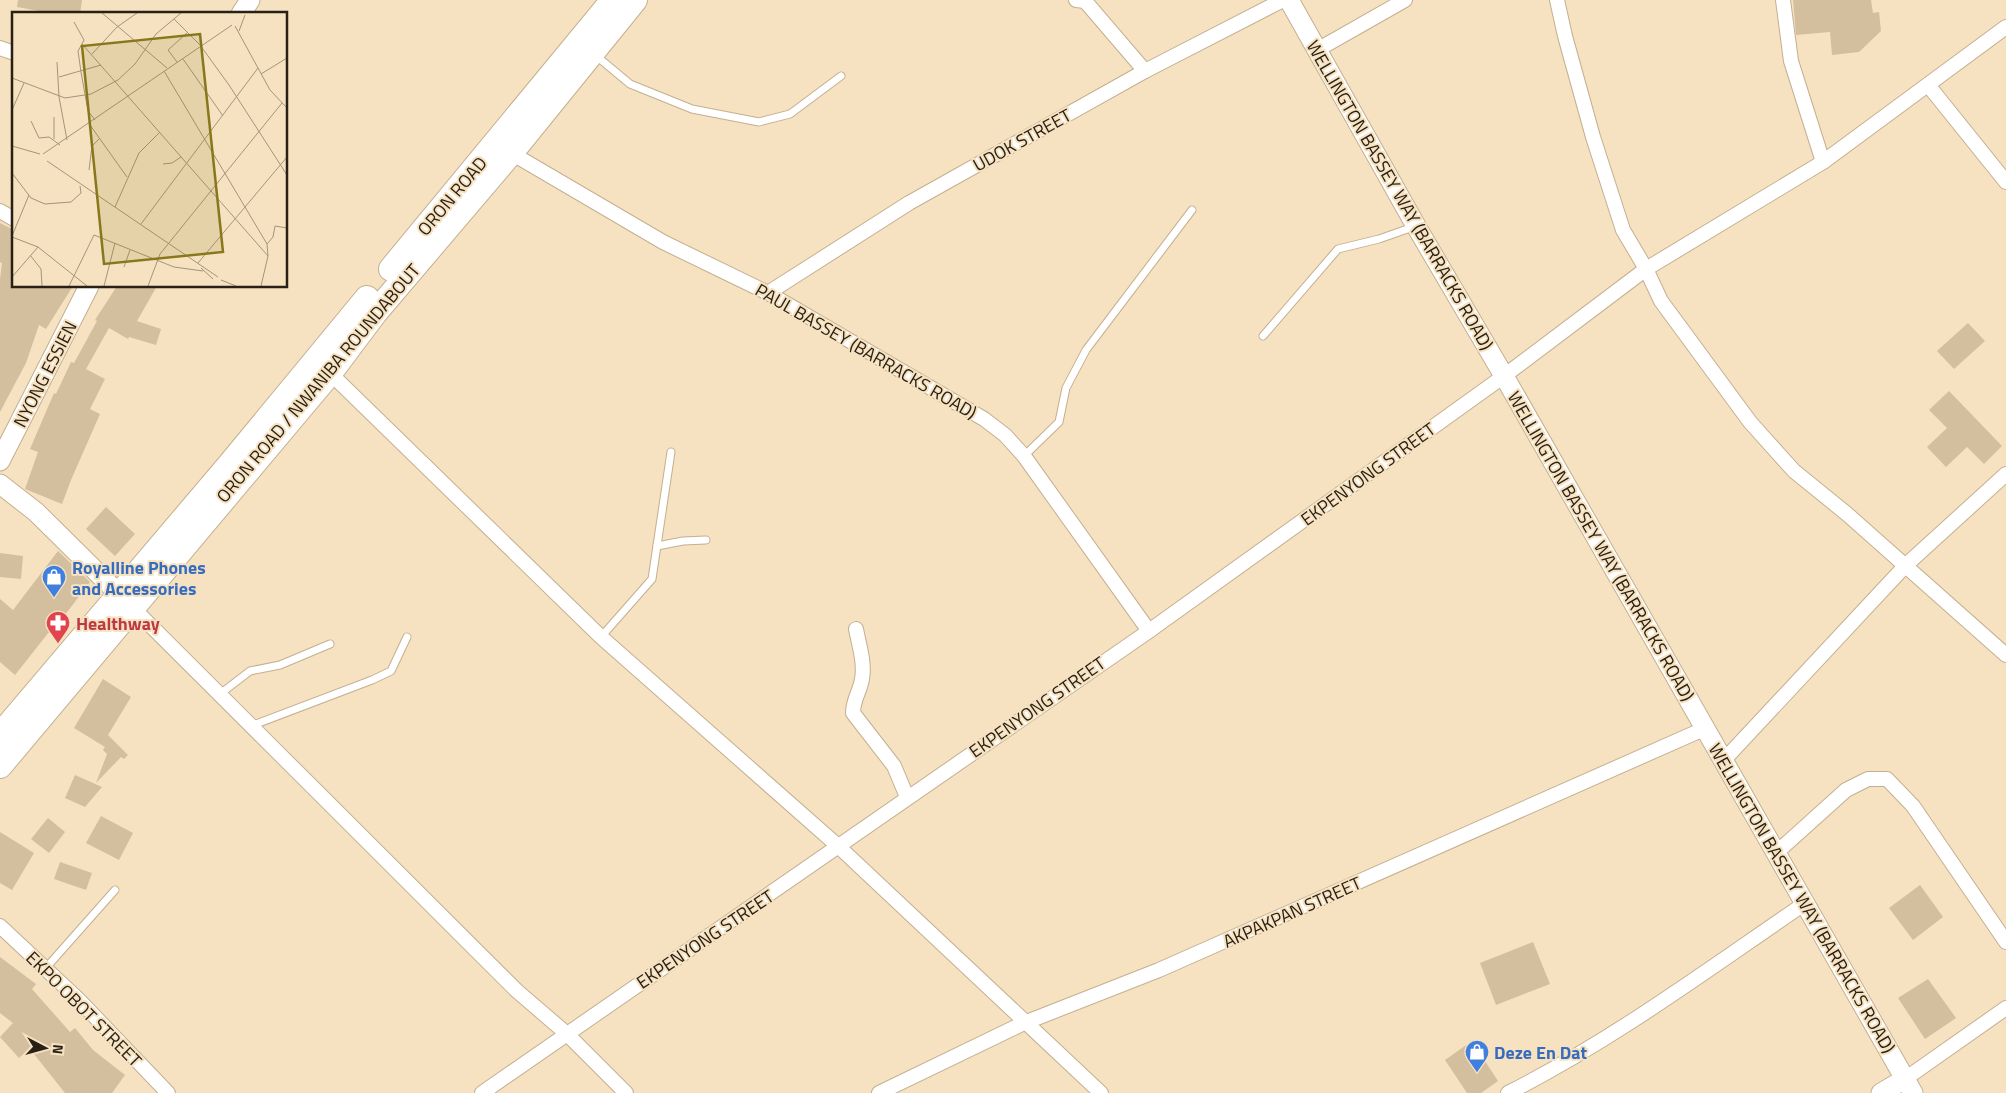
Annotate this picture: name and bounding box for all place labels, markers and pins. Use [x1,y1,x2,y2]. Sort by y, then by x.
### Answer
place label: Royalline Phones and Accessories [72,554,206,602]
shop icon: Royalline Phones and Accessories [41,564,67,598]
pharmacy icon: Healthway [45,610,71,644]
place label: Healthway [76,610,160,637]
shop icon: Deze En Dat [1464,1039,1490,1073]
place label: Deze En Dat [1494,1039,1588,1066]

